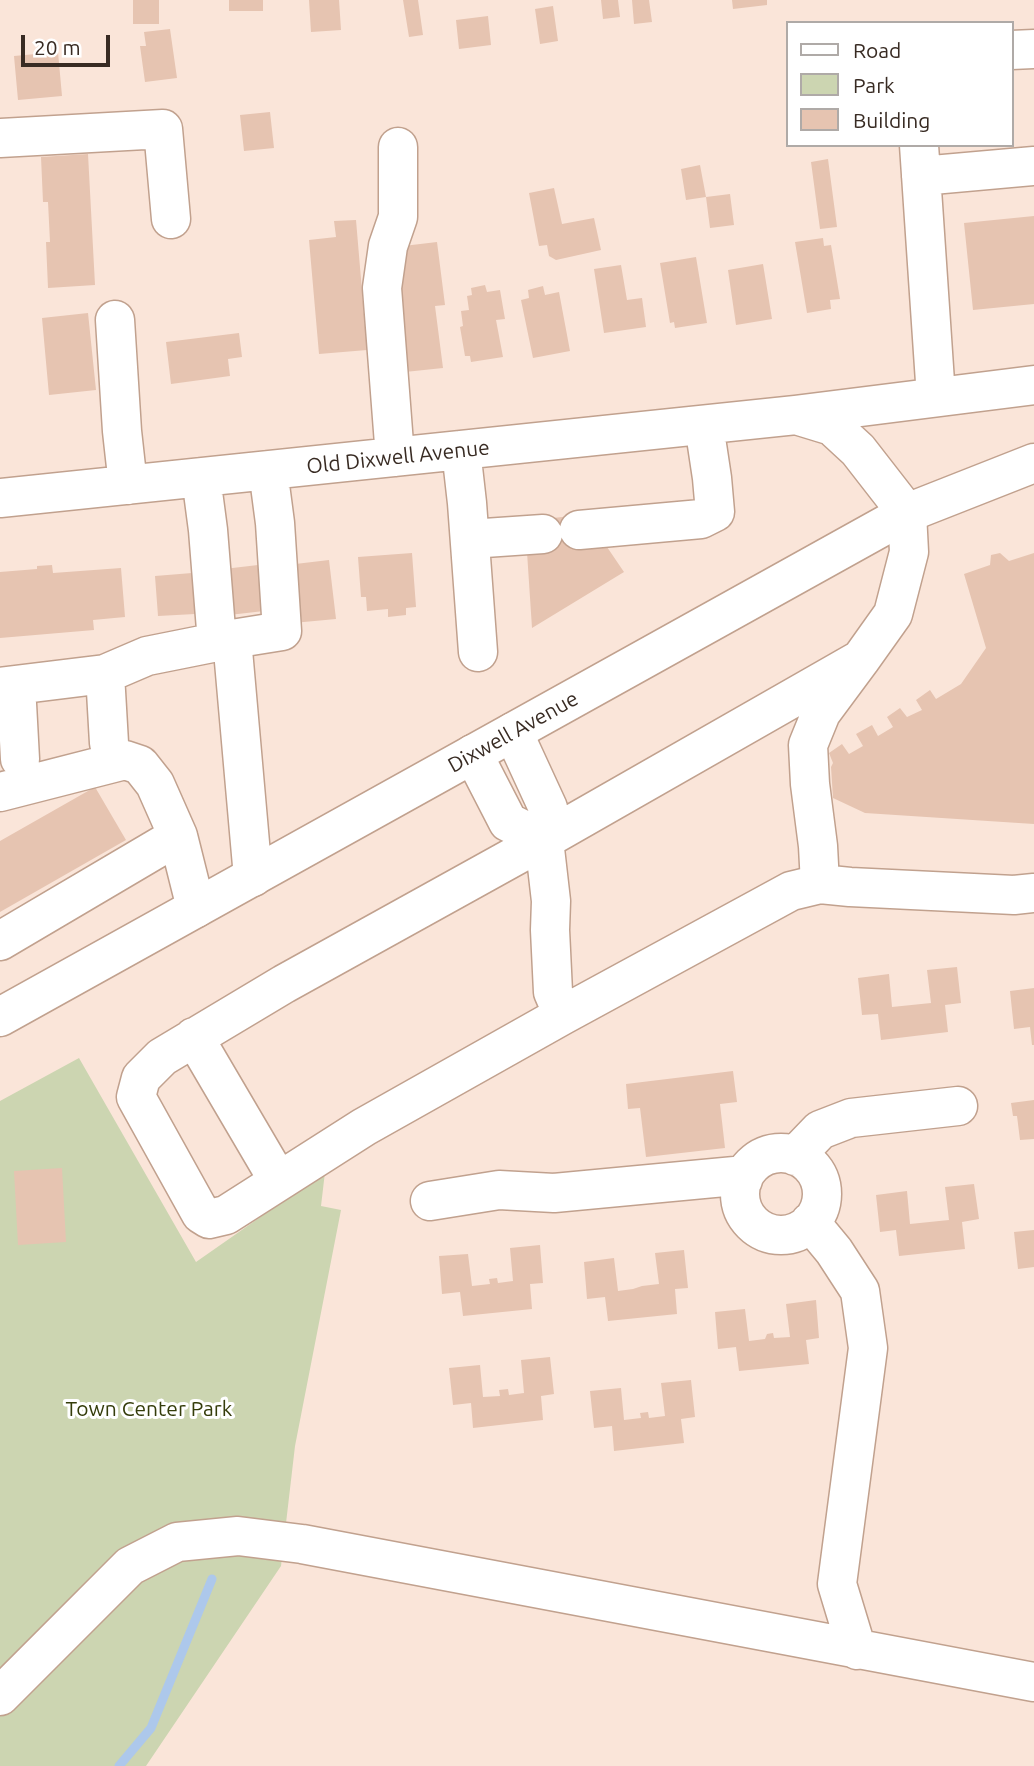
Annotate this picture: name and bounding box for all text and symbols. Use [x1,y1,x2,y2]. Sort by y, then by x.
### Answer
scale bar [24,21,114,65]
legend [786,21,1013,147]
text: 20 m [34,35,81,59]
text: Road [853,38,901,62]
text: Park [853,73,895,97]
text: Building [853,108,930,132]
street label: Old Dixwell Avenue [305,435,491,479]
street label: Dixwell Avenue [443,686,583,778]
park label: Town Center Park [66,1396,232,1422]

